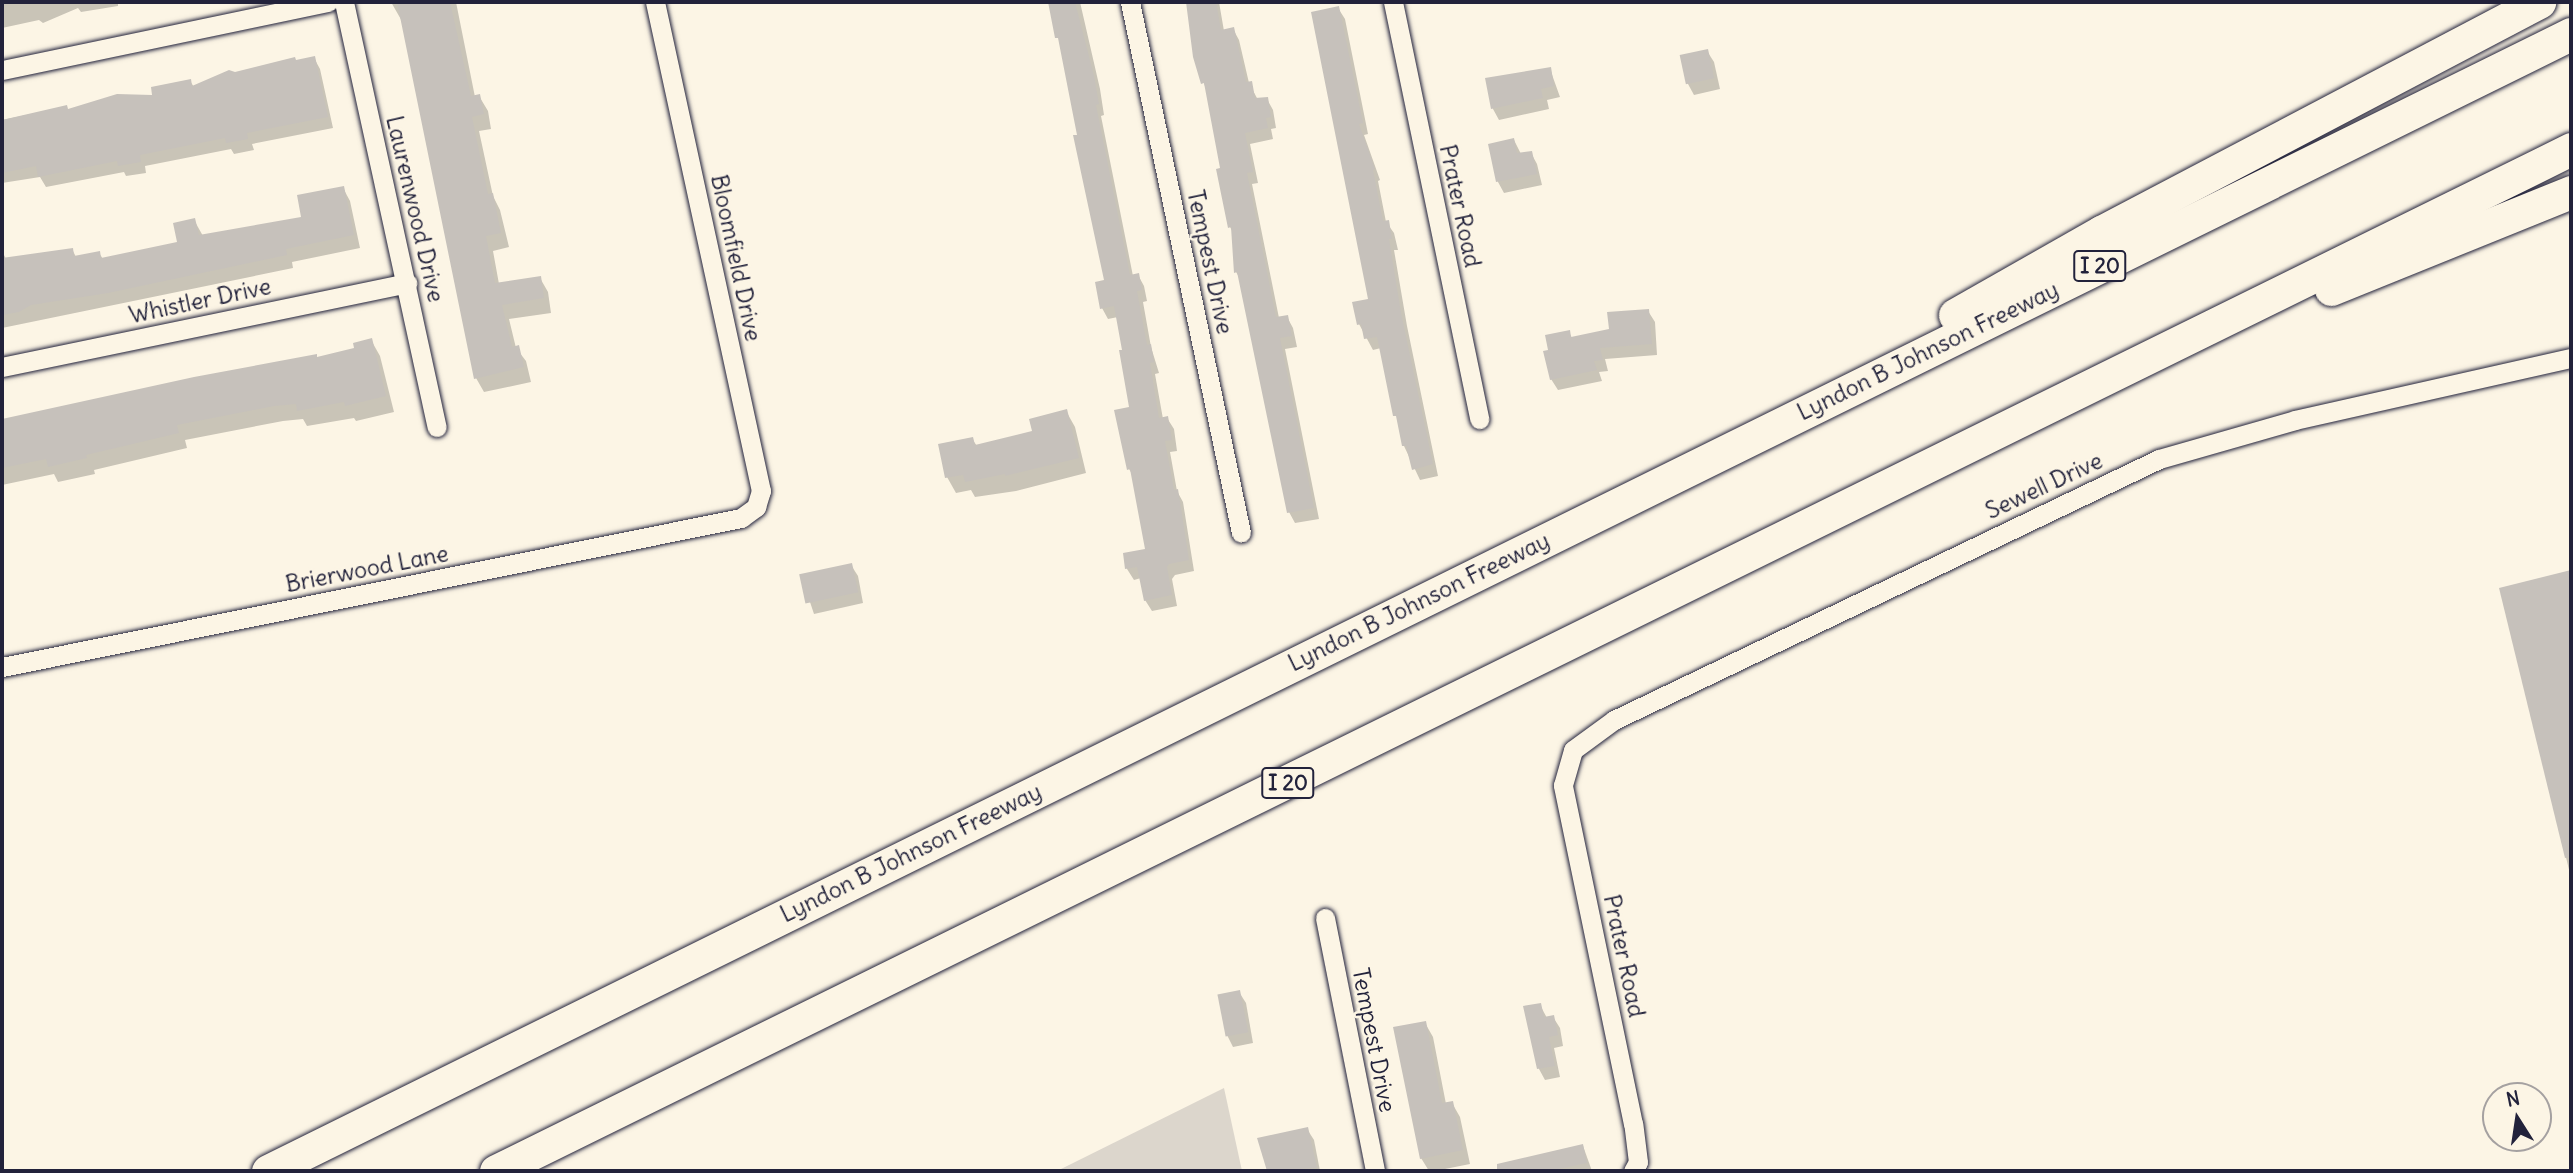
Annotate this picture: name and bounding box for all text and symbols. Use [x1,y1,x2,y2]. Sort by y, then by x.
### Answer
street label: Laurenwood Drive [380,113,450,305]
street label: Prater Road [1434,142,1486,270]
street label: Bloomfield Drive [705,172,767,344]
street label: Tempest Drive [1181,187,1239,337]
road number: I 20 [2072,248,2128,284]
street label: Whistler Drive [127,272,273,330]
street label: Lyndon B Johnson Freeway [1793,276,2063,426]
street label: Sewell Drive [1981,447,2107,525]
street label: Lyndon B Johnson Freeway [1284,527,1554,677]
street label: Brierwood Lane [283,540,451,598]
road number: I 20 [1260,766,1316,800]
street label: Lyndon B Johnson Freeway [776,778,1046,928]
street label: Prater Road [1598,892,1650,1020]
street label: Tempest Drive [1346,965,1402,1115]
north arrow [2482,1082,2552,1152]
text: N [2504,1085,2522,1112]

